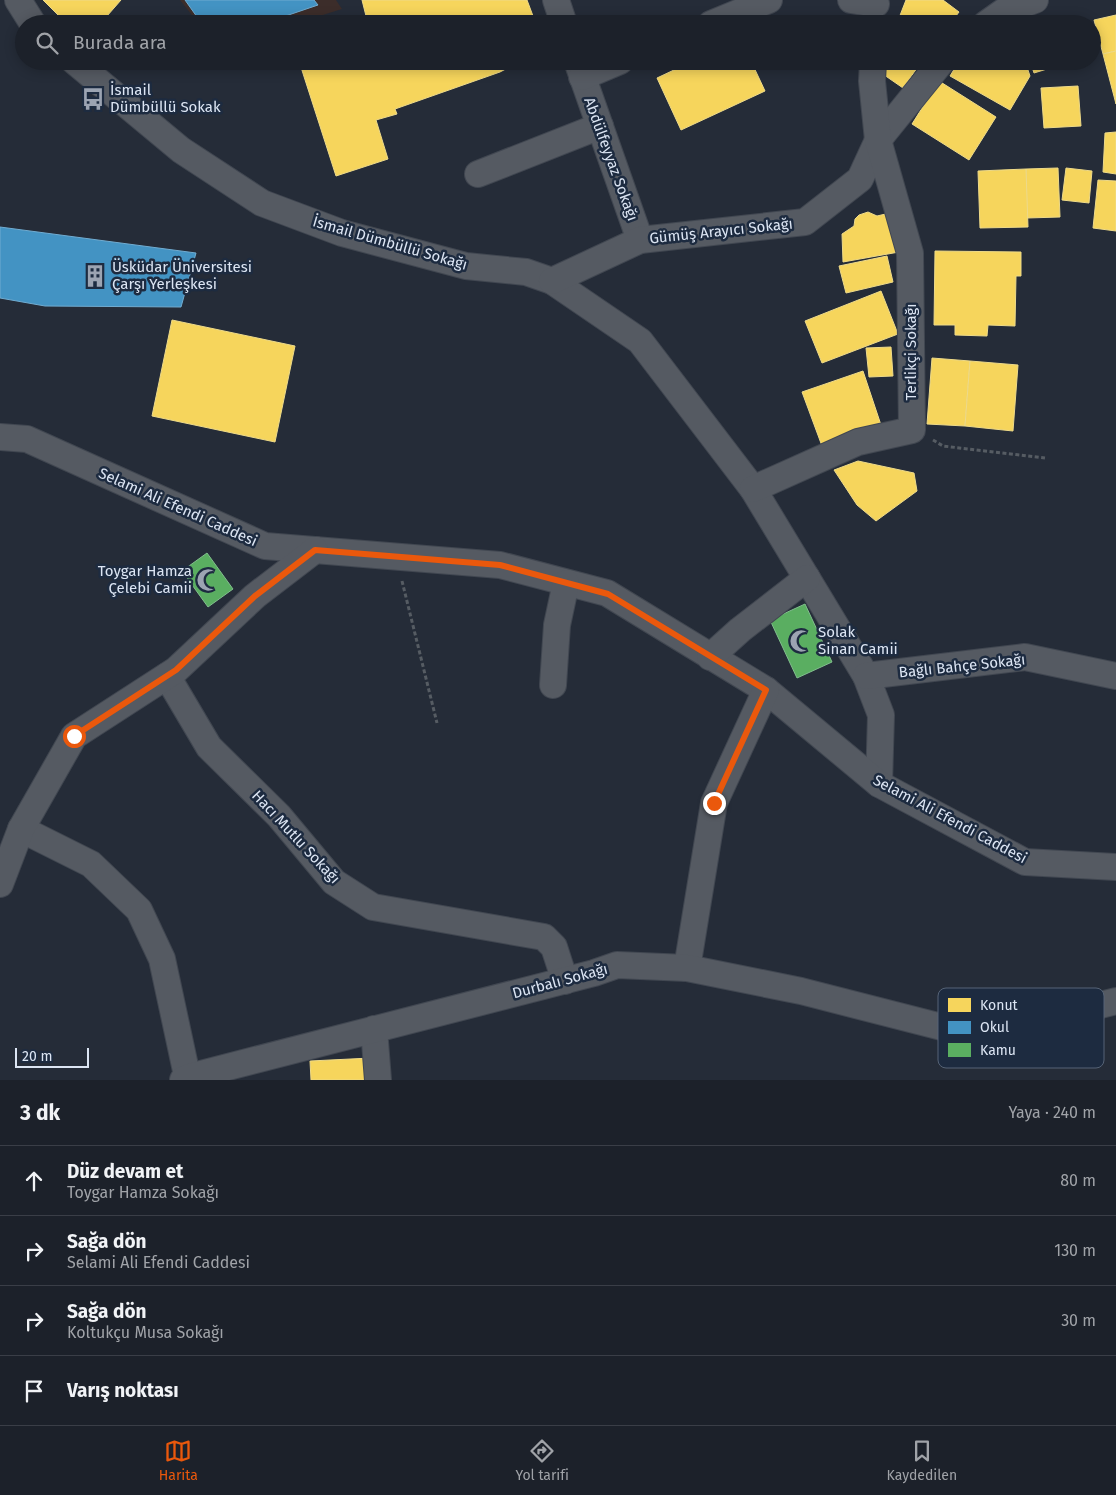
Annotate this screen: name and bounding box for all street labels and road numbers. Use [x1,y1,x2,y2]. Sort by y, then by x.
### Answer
street label: Abdülfeyyaz Sokağı [580,95,642,223]
street label: İsmail Dümbüllü Sokağı [311,212,469,274]
street label: Gümüş Arayıcı Sokağı [648,215,794,247]
street label: Terlikçi Sokağı [902,304,920,400]
street label: Selami Ali Efendi Caddesi [96,464,260,550]
street label: Bağlı Bahçe Sokağı [898,650,1026,682]
street label: Selami Ali Efendi Caddesi [870,771,1030,867]
street label: Hacı Mutlu Sokağı [248,787,344,887]
street label: Durbalı Sokağı [510,960,610,1002]

